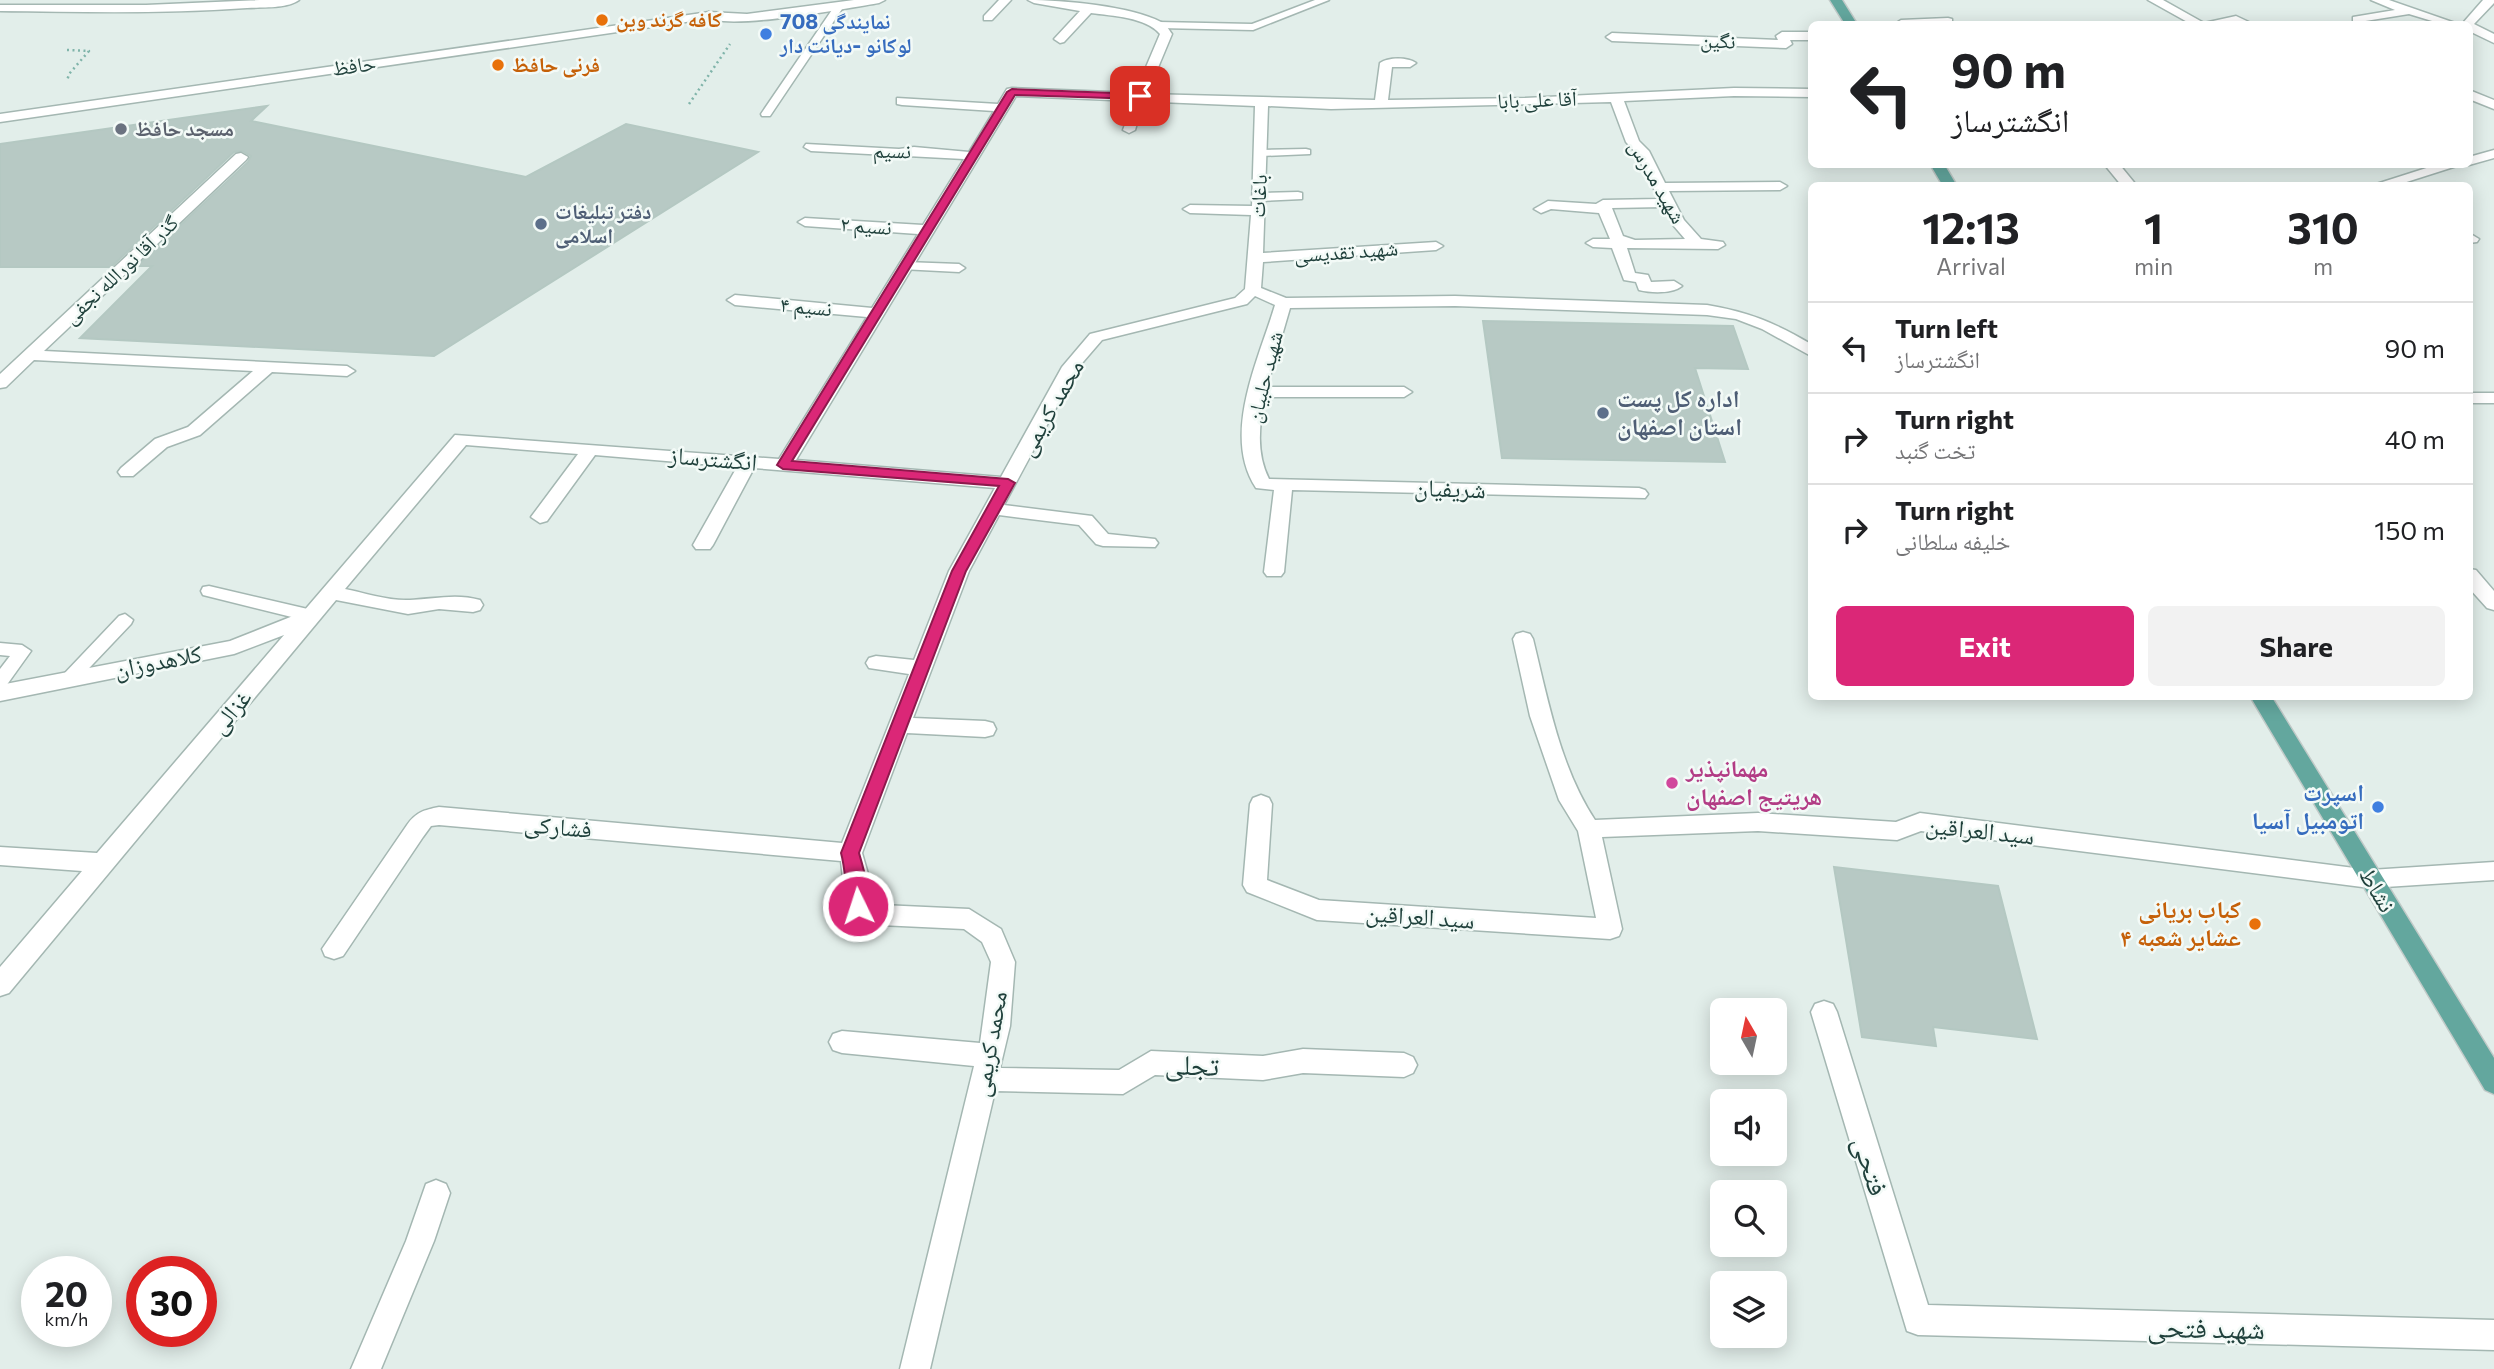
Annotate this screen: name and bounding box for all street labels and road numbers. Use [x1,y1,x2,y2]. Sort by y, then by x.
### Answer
street label: نگین [1700,26,1736,55]
street label: حافظ [330,49,377,80]
street label: آقا علی بابا [1497,85,1578,114]
street label: شهید مدرس [1623,135,1692,228]
street label: نسیم [873,137,911,165]
street label: باغات [1244,174,1272,218]
street label: گذر آقا نورالله نجفی [57,209,184,330]
street label: نسیم ۲ [839,210,893,242]
street label: شهید تقدیسی [1293,234,1399,269]
street label: نسیم ۴ [779,291,833,323]
street label: شهید حلبیان [1240,328,1288,425]
street label: محمد کریمی [1010,354,1090,461]
street label: انگشترساز [667,439,759,476]
street label: شریفیان [1414,472,1486,504]
street label: کلاهدوزان [112,638,204,684]
street label: غزالی [203,683,258,740]
street label: فشارکی [523,808,593,844]
street label: سید العراقین [1924,809,2036,851]
street label: نشاط [2354,862,2403,917]
street label: سید العراقین [1365,897,1476,935]
street label: محمد کریمی [965,988,1013,1099]
street label: تجلی [1164,1046,1220,1084]
street label: فتحی [1845,1132,1897,1200]
street label: شهید فتحی [2147,1309,2265,1347]

